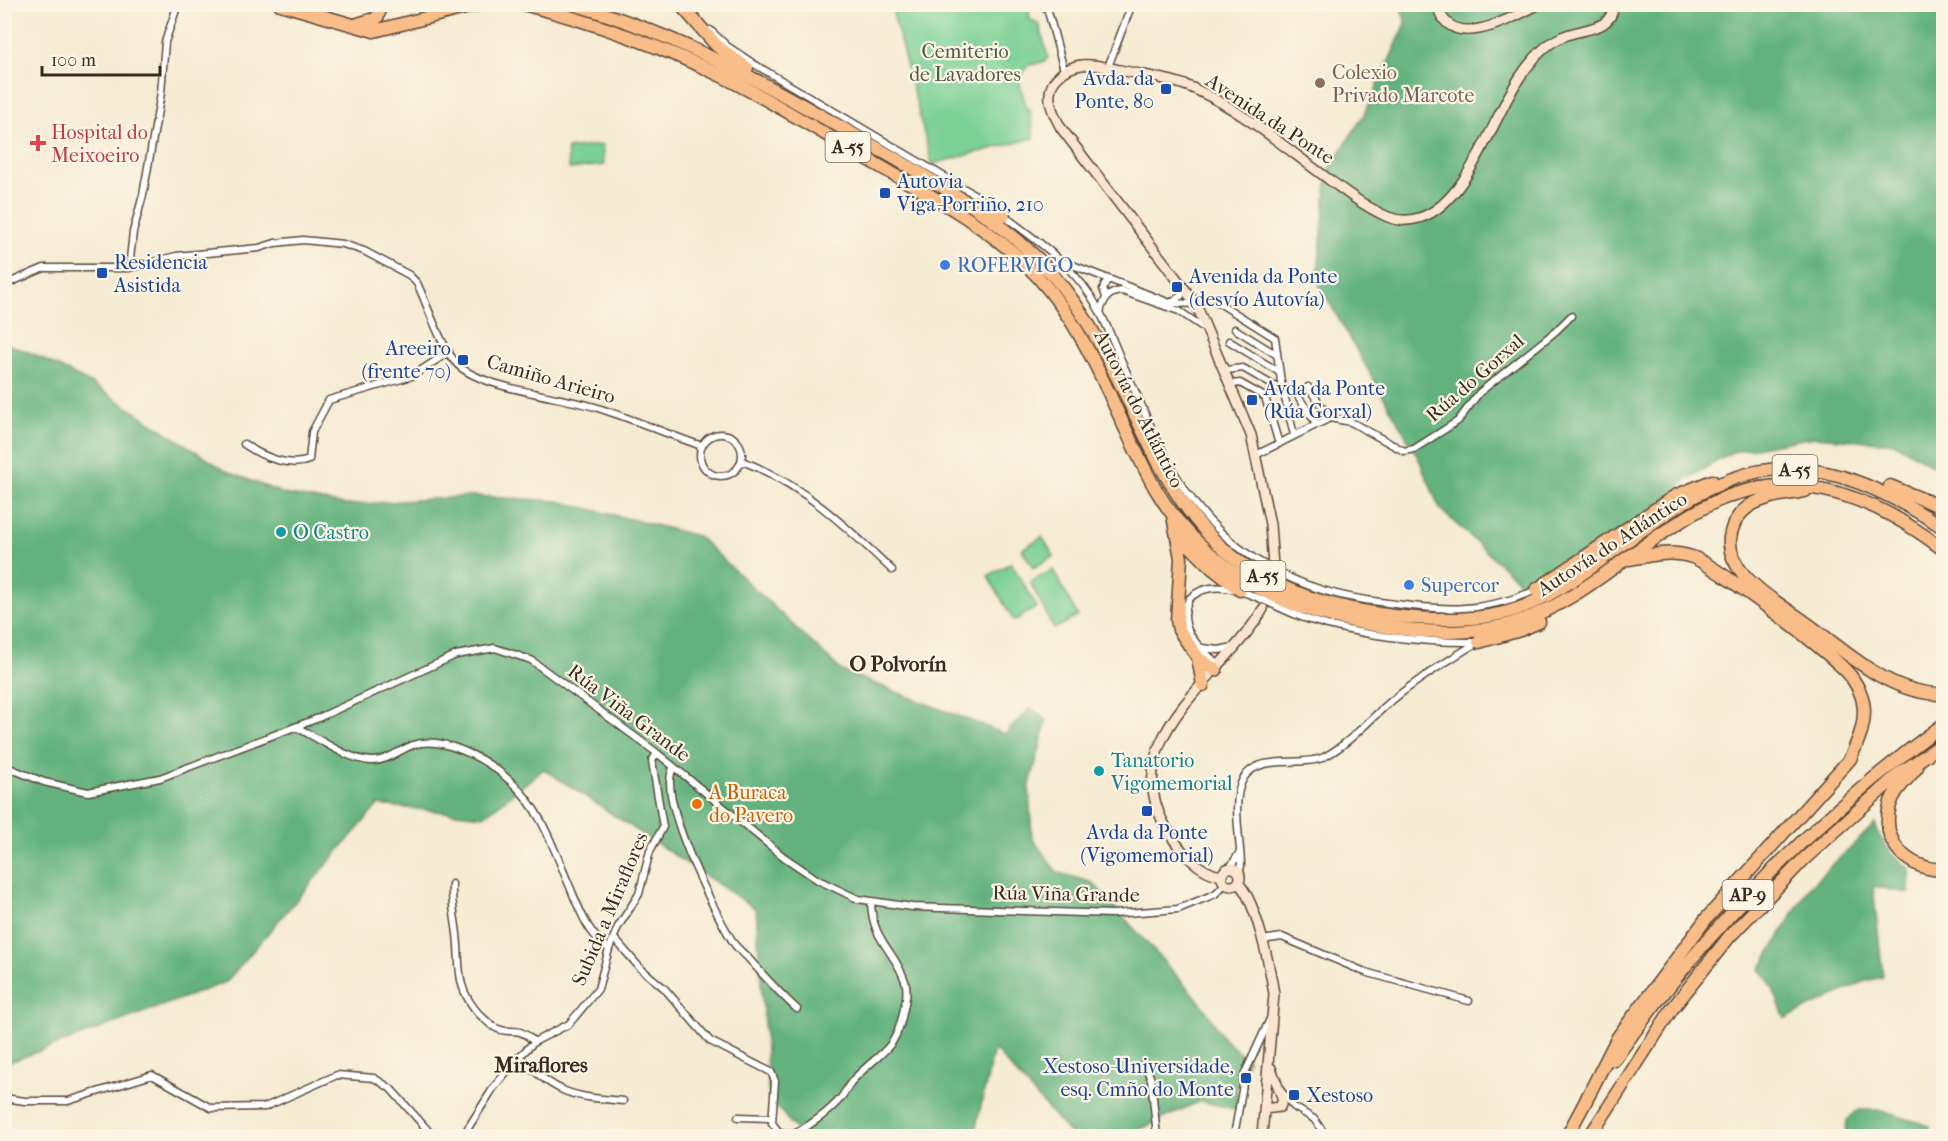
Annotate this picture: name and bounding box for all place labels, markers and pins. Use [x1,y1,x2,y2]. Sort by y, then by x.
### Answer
place label: Colexio Privado Marcote [1332,61,1475,107]
place label: Avda. da Ponte, 80 [1074,67,1155,113]
marker: Colexio Privado Marcote [1313,76,1327,90]
marker: Avda. da Ponte, 80 [1159,82,1173,96]
place label: Hospital do Meixoeiro [51,121,148,167]
marker: Hospital do Meixoeiro [29,134,47,152]
place label: Autovia Viga-Porriño, 210 [896,170,1044,216]
marker: Autovia Viga-Porriño, 210 [878,186,892,200]
place label: Residencia Asistida [113,251,208,297]
place label: ROFERVIGO [957,254,1073,277]
marker: ROFERVIGO [938,258,952,272]
place label: Avenida da Ponte (desvío Autovía) [1188,265,1338,311]
marker: Residencia Asistida [95,266,109,280]
marker: Avenida da Ponte (desvío Autovía) [1170,280,1184,294]
place label: Areeiro (frente 70) [362,337,451,383]
marker: Areeiro (frente 70) [456,353,470,367]
place label: Avda da Ponte (Rúa Gorxal) [1263,377,1385,423]
marker: Avda da Ponte (Rúa Gorxal) [1245,393,1259,407]
place label: O Castro [293,521,369,544]
marker: O Castro [274,525,288,539]
place label: Supercor [1421,574,1500,597]
marker: Supercor [1402,578,1416,592]
place label: Tanatorio Vigomemorial [1110,749,1233,795]
marker: Tanatorio Vigomemorial [1092,764,1106,778]
place label: A Buraca do Pavero [708,781,793,827]
marker: A Buraca do Pavero [690,797,704,811]
marker: Avda da Ponte (Vigomemorial) [1140,804,1154,818]
place label: Avda da Ponte (Vigomemorial) [1080,821,1214,867]
place label: Xestoso-Universidade, esq. Cmño do Monte [1043,1055,1234,1101]
marker: Xestoso-Universidade, esq. Cmño do Monte [1239,1071,1253,1085]
place label: Xestoso [1306,1084,1373,1107]
marker: Xestoso [1287,1088,1301,1102]

